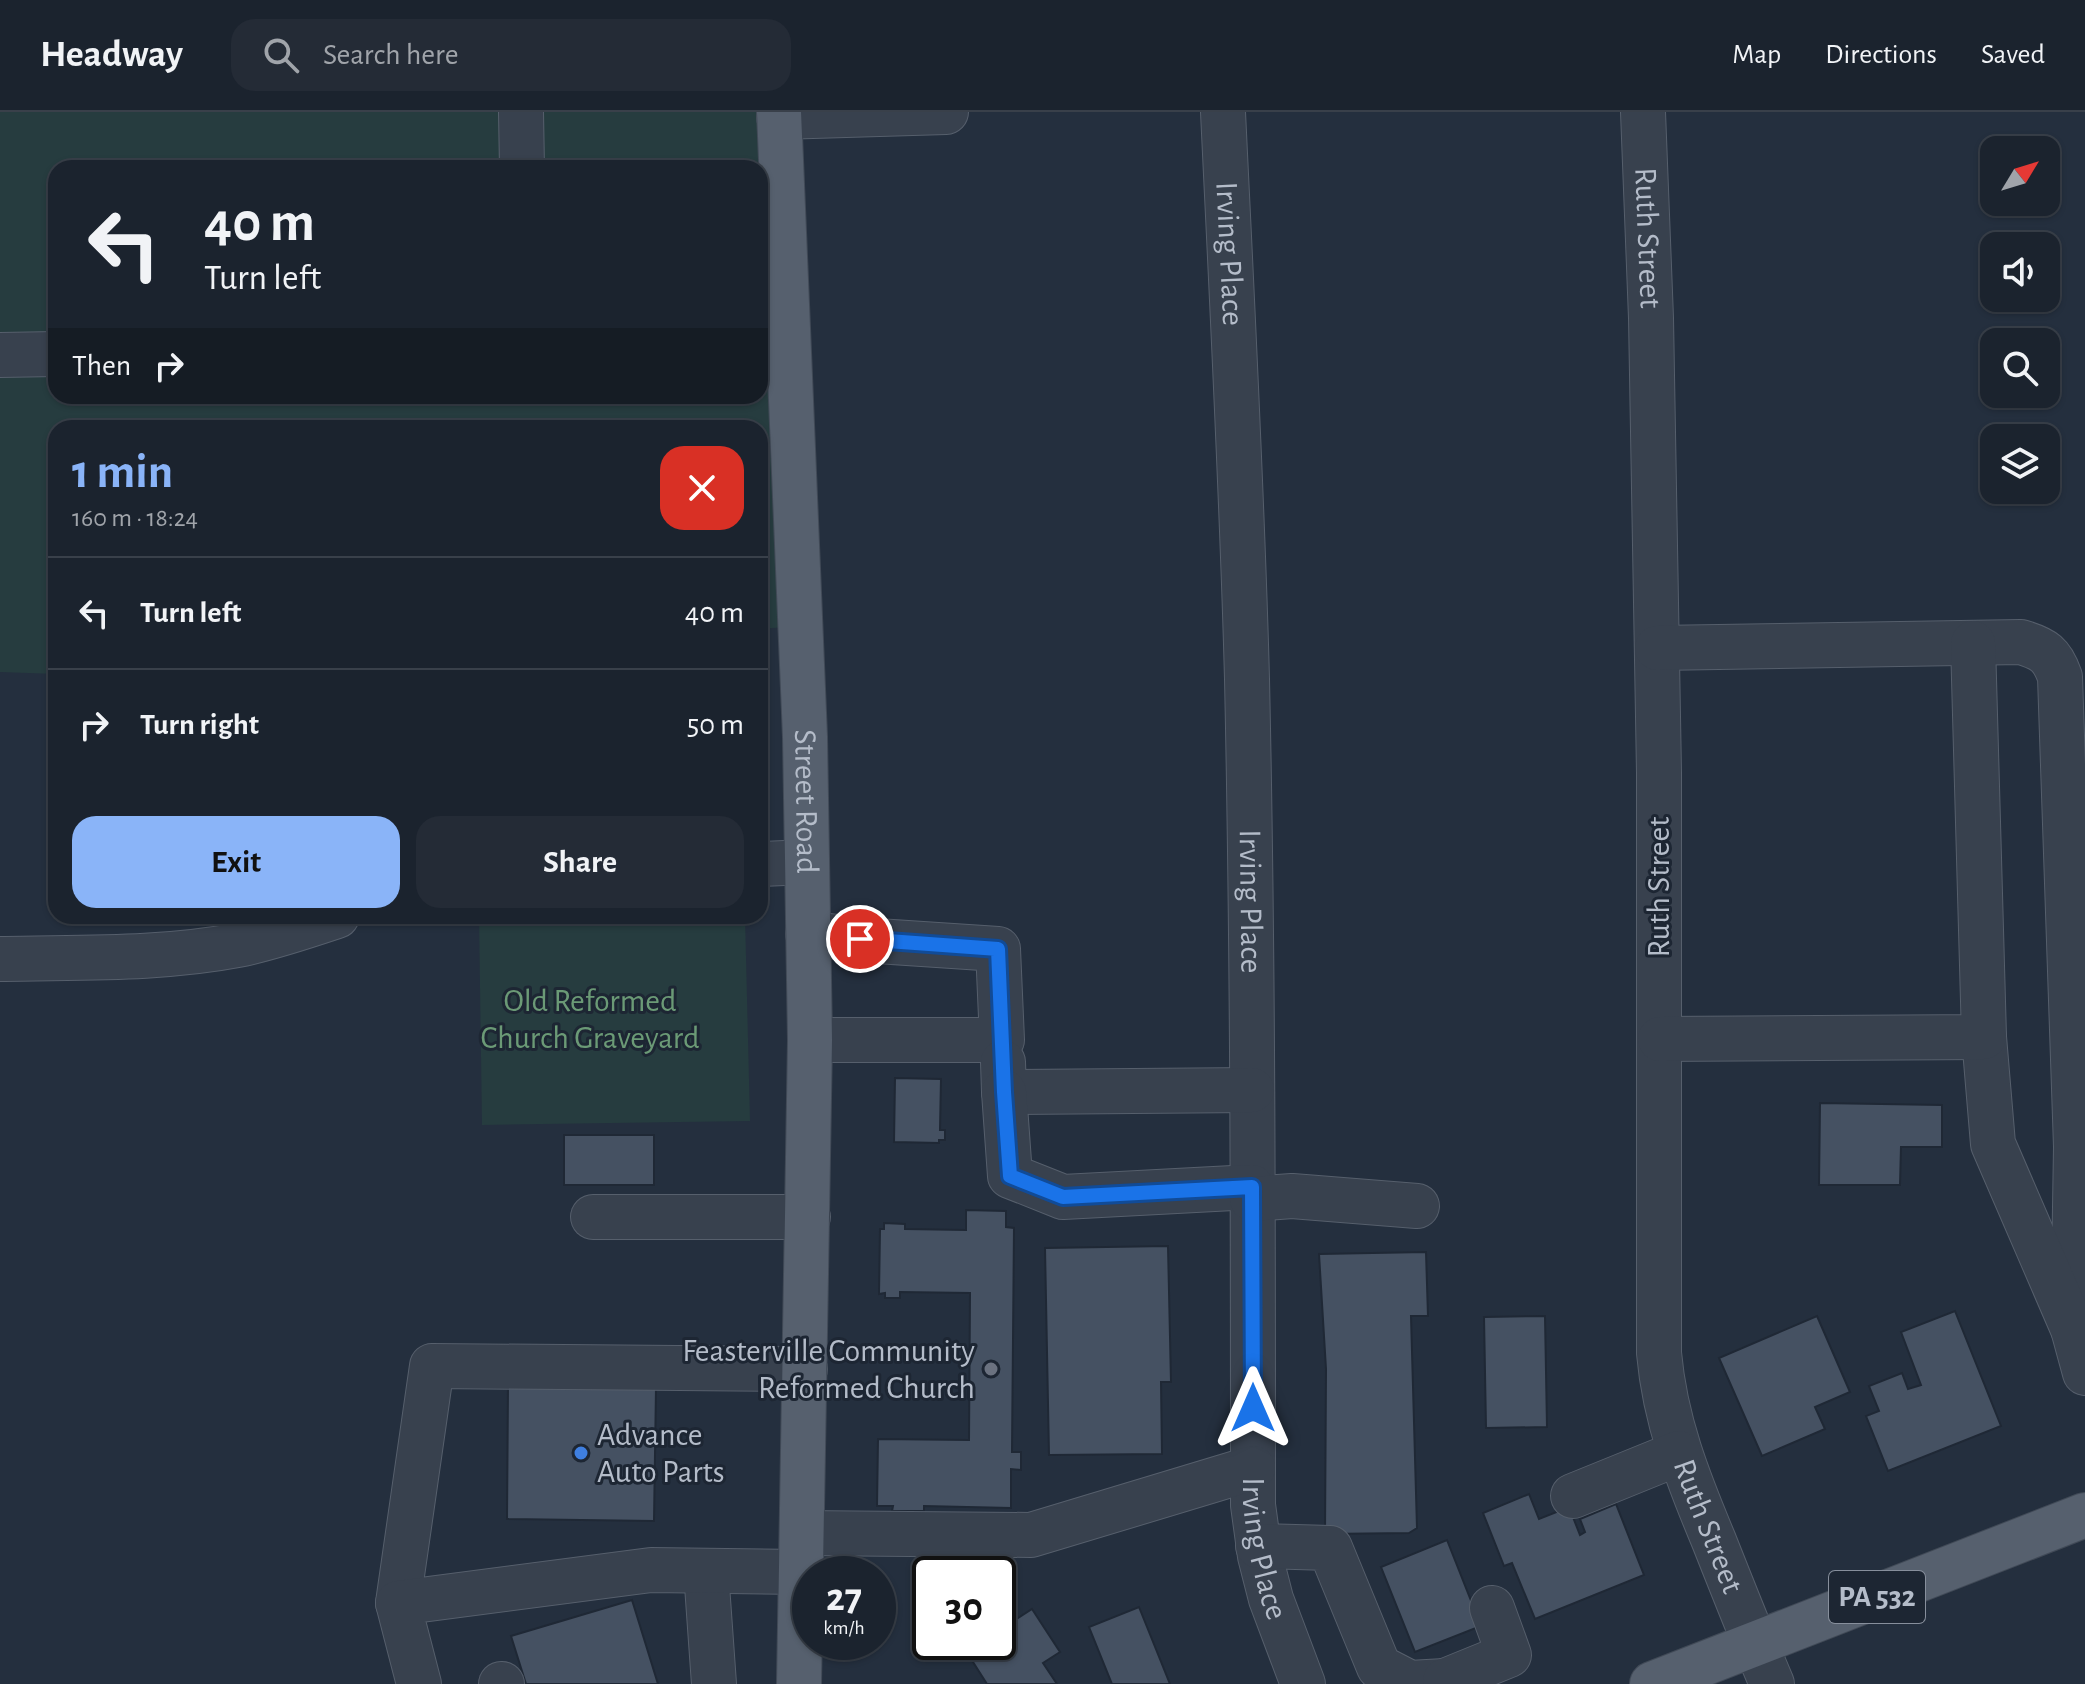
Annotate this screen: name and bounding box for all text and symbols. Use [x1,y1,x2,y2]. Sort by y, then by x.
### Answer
search box [231,19,791,91]
icon: search [259,33,303,77]
text: Headway [40,36,183,74]
text: Search here [323,40,459,70]
text: Map [1732,41,1781,69]
text: Directions [1825,41,1937,69]
text: Saved [1981,41,2045,69]
north arrow [1980,136,2060,216]
map controls [1980,136,2060,504]
street label: Ruth Street [1629,167,1667,309]
street label: Irving Place [1210,181,1249,327]
icon: left [72,192,176,296]
text: 40 m [204,195,315,251]
button: sound [1980,232,2060,312]
text: Turn left [204,260,321,296]
button: search [1980,328,2060,408]
icon: right [147,344,191,388]
text: Then [72,351,131,381]
button: layers [1980,424,2060,504]
button: close [660,446,744,530]
text: 1 min [72,449,173,497]
text: 160 m · 18:24 [72,505,198,531]
icon: left [72,591,116,635]
text: Turn left [140,598,241,628]
text: 40 m [685,598,744,628]
icon: right [72,703,116,747]
text: Turn right [140,710,259,740]
text: 50 m [687,710,744,740]
street label: Street Road [789,729,823,874]
button: Exit [72,816,400,908]
button: Share [416,816,744,908]
street label: Ruth Street [1643,817,1675,957]
street label: Irving Place [1234,829,1267,974]
pin [826,905,894,973]
icon: arrive [838,917,882,961]
park label: Old Reformed Church Graveyard [480,985,700,1054]
place label: Feasterville Community Reformed Church [682,1335,975,1404]
marker: Feasterville Community Reformed Church [982,1360,1000,1378]
position arrow [1211,1366,1295,1450]
place label: Advance Auto Parts [597,1419,725,1488]
marker: Advance Auto Parts [572,1444,590,1462]
street label: Ruth Street [1668,1455,1749,1598]
street label: Irving Place [1237,1477,1293,1624]
speed limit sign: 30 [912,1556,1016,1660]
road number: PA 532 [1829,1571,1925,1623]
text: 27 [826,1578,862,1618]
text: km/h [823,1618,865,1638]

